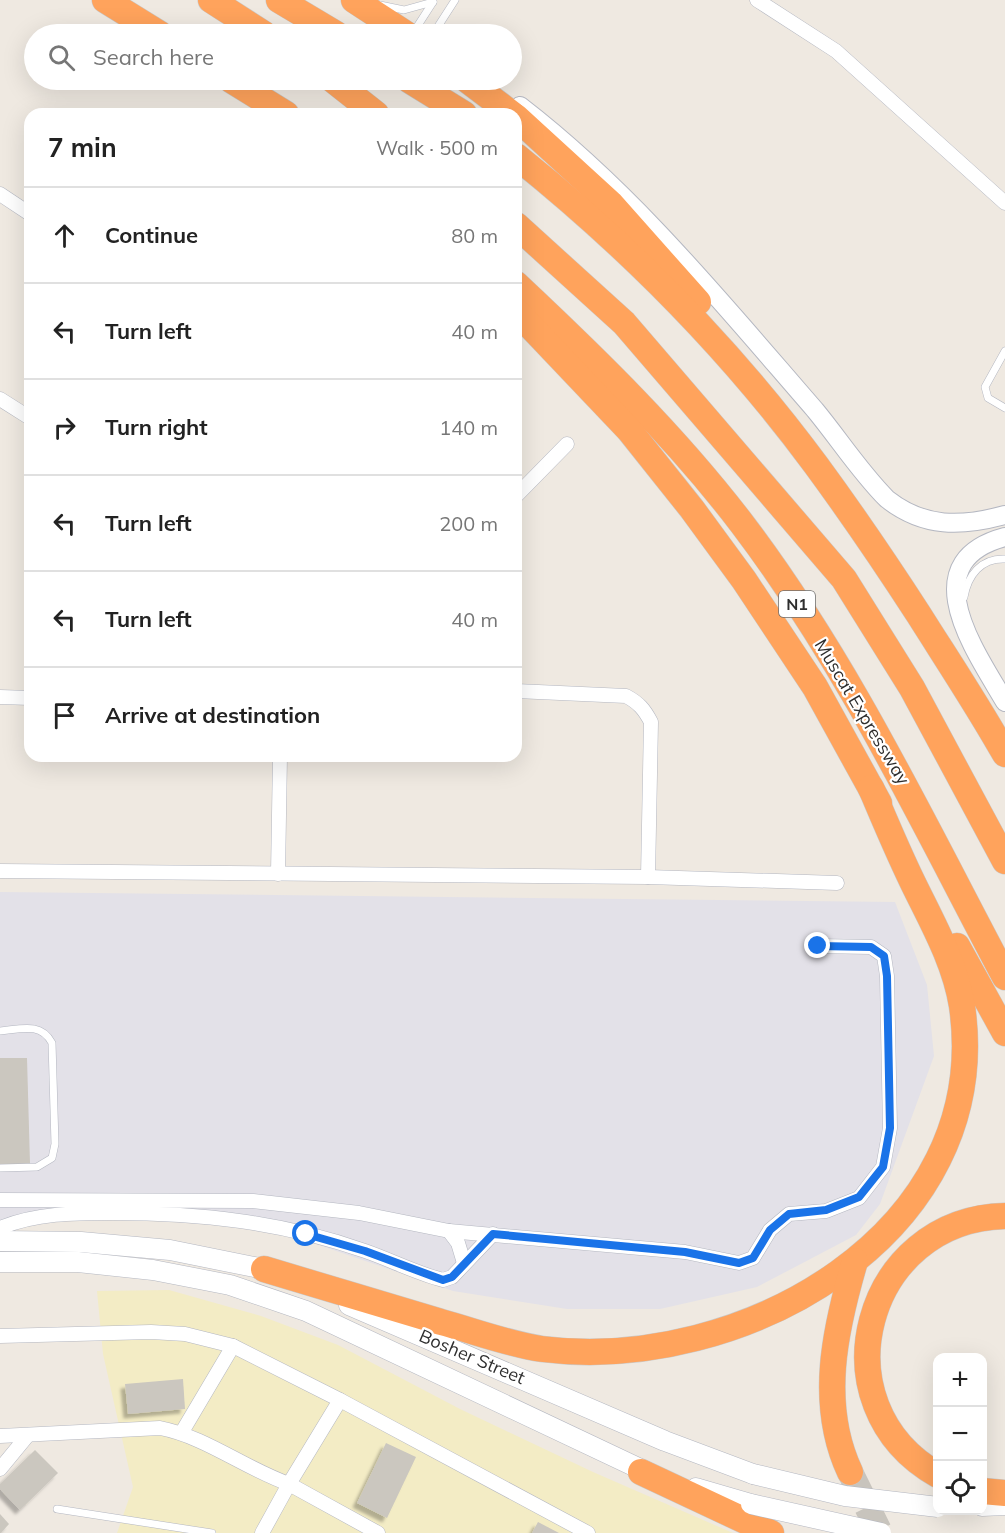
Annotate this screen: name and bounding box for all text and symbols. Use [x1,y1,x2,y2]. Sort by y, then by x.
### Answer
search box [24,24,522,90]
icon: search [45,41,78,74]
text: Search here [93,43,214,71]
text: 7 min [48,131,117,164]
text: Walk · 500 m [376,135,498,160]
icon: ahead [48,219,81,252]
text: Continue [105,221,198,249]
text: 80 m [451,223,498,248]
icon: left [48,315,81,348]
text: Turn left [105,317,192,345]
text: 40 m [451,319,498,344]
icon: right [48,411,81,444]
text: Turn right [105,413,208,441]
text: 140 m [439,415,498,440]
icon: left [48,507,81,540]
text: Turn left [105,509,192,537]
text: 200 m [439,511,498,536]
road number: N1 [779,591,815,617]
icon: left [48,603,81,636]
text: Turn left [105,605,192,633]
text: 40 m [451,607,498,632]
street label: Muscat Expressway [810,635,915,789]
icon: arrive [48,699,81,732]
text: Arrive at destination [105,701,320,729]
route end [804,932,830,958]
route start [292,1220,318,1246]
street label: Bosher Street [416,1324,529,1389]
map controls [933,1353,987,1515]
button: + [933,1353,987,1407]
button: − [933,1407,987,1461]
button: locate [933,1461,987,1515]

